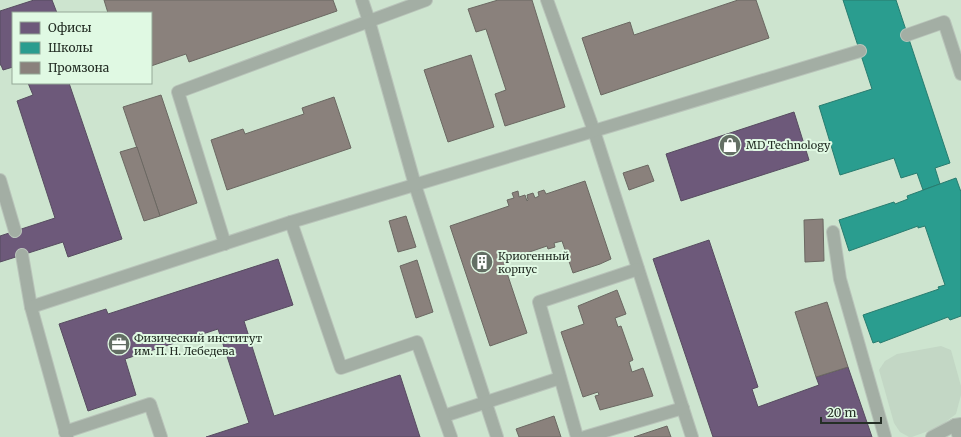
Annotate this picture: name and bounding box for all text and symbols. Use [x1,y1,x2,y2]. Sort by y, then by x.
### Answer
legend [12,12,152,84]
text: Офисы [48,20,92,35]
text: Школы [48,40,93,55]
text: Промзона [48,60,110,75]
shop icon: MD Technology [717,132,743,158]
place label: MD Technology [746,138,831,152]
building icon: Криогенный корпус [469,249,495,275]
place label: Криогенный корпус [498,249,570,276]
office icon: Физический институт им. П. Н. Лебедева [106,331,132,357]
place label: Физический институт им. П. Н. Лебедева [134,331,263,358]
scale bar [821,399,881,425]
text: 20 m [827,405,856,420]

